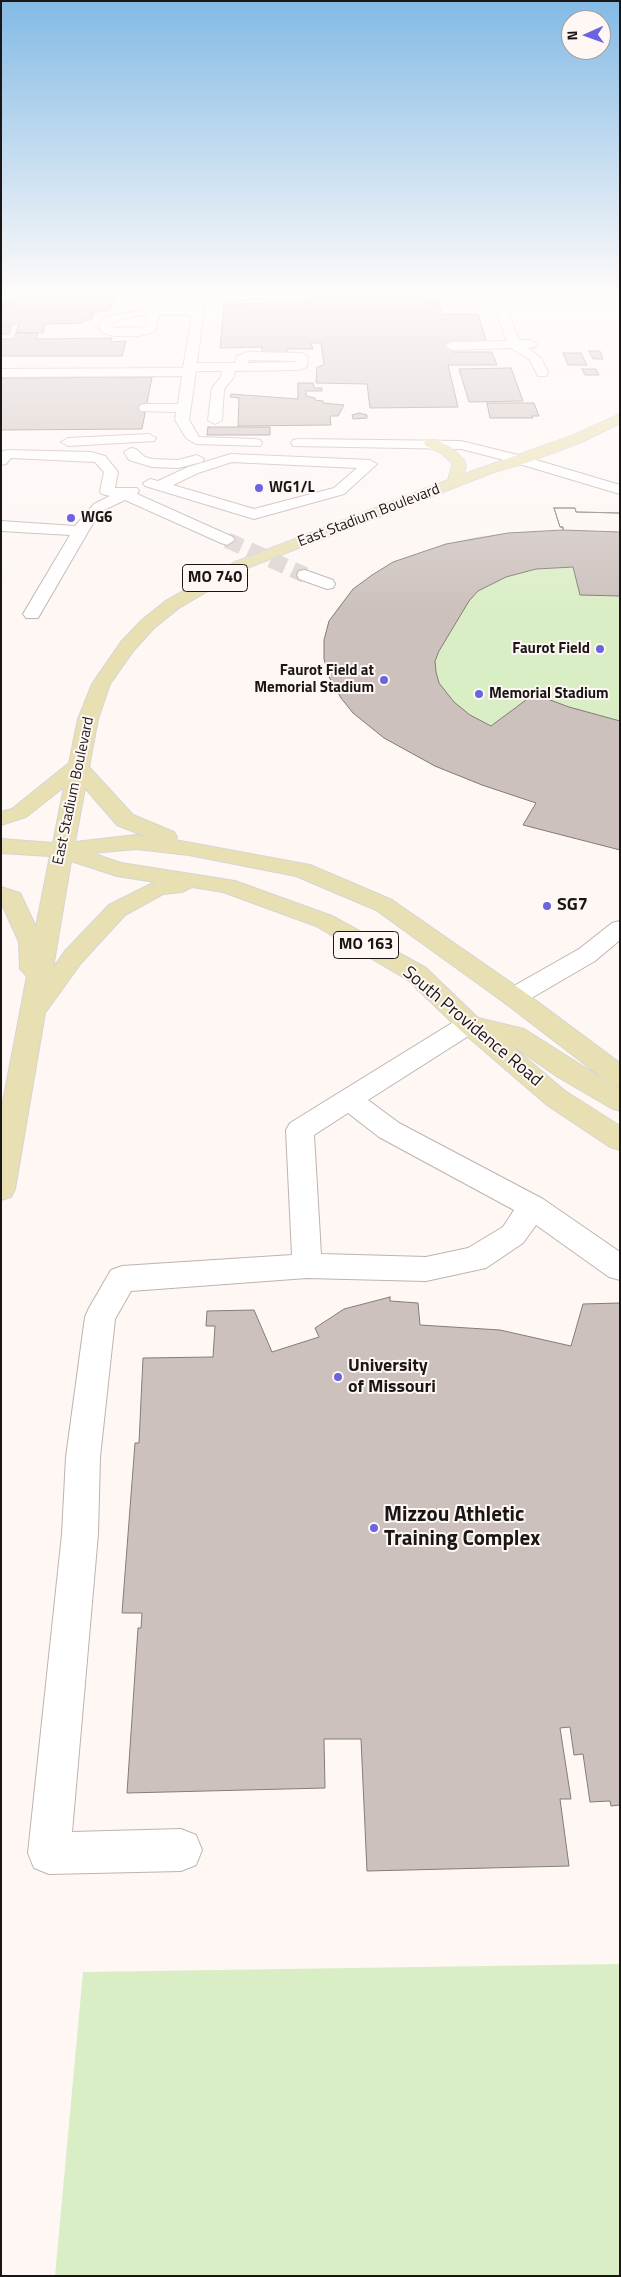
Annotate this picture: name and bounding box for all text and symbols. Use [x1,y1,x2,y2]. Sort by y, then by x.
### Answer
north arrow [561,10,611,60]
text: N [561,30,582,41]
place label: WG1/L [269,479,315,497]
street label: East Stadium Boulevard [295,481,443,551]
marker: WG1/L [253,482,265,494]
place label: WG6 [81,509,113,527]
marker: WG6 [65,512,77,524]
road number: MO 740 [182,564,248,592]
place label: Faurot Field [512,640,590,658]
marker: Faurot Field [594,643,606,655]
place label: Faurot Field at Memorial Stadium [254,662,374,697]
marker: Faurot Field at Memorial Stadium [378,674,390,686]
place label: Memorial Stadium [489,685,609,703]
marker: Memorial Stadium [473,688,485,700]
street label: East Stadium Boulevard [50,715,98,867]
place label: SG7 [557,895,588,917]
marker: SG7 [541,900,553,912]
road number: MO 163 [334,932,398,958]
street label: South Providence Road [398,962,546,1092]
place label: University of Missouri [348,1356,436,1398]
marker: University of Missouri [332,1371,344,1383]
place label: Mizzou Athletic Training Complex [384,1503,540,1553]
marker: Mizzou Athletic Training Complex [368,1522,380,1534]

